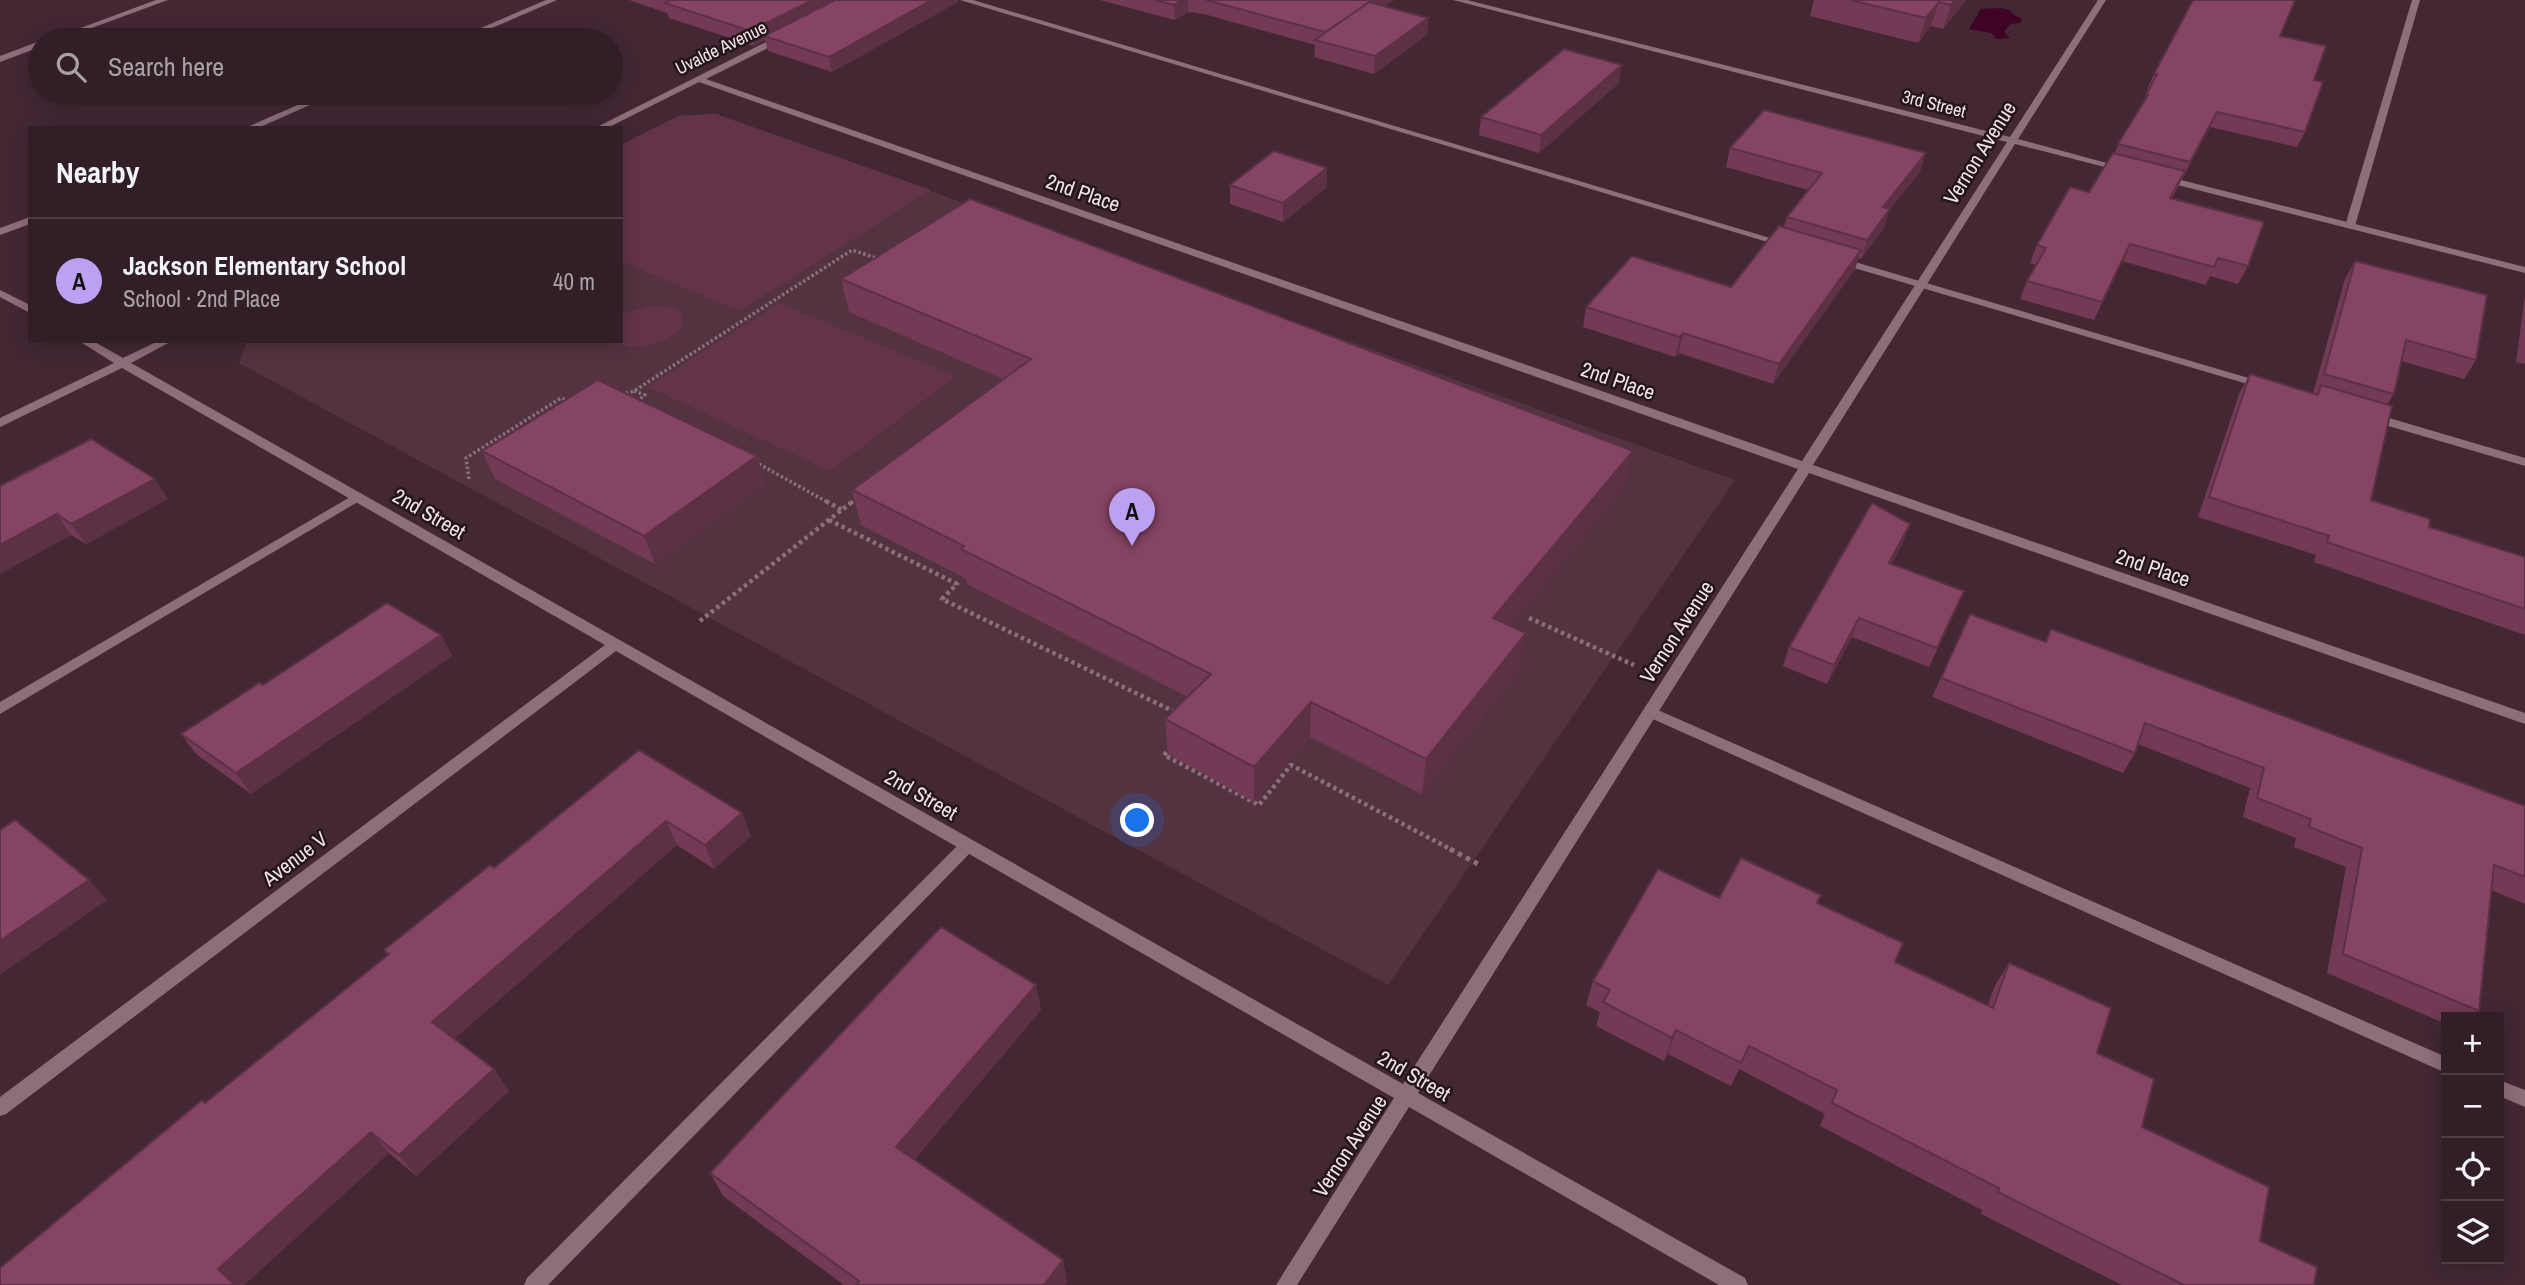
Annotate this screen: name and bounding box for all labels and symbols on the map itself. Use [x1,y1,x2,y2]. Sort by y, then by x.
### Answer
street label: Uvalde Avenue [671,15,771,80]
street label: 3rd Street [1900,84,1969,123]
street label: Vernon Avenue [1936,96,2023,210]
street label: 2nd Place [1042,166,1124,219]
street label: 2nd Place [1577,354,1659,407]
street label: 2nd Street [388,481,471,546]
pin: A [1109,488,1155,546]
street label: 2nd Place [2112,541,2194,594]
street label: Vernon Avenue [1633,575,1720,688]
street label: 2nd Street [880,762,963,827]
your location [1120,803,1154,837]
street label: Avenue V [255,824,334,893]
street label: 2nd Street [1373,1043,1456,1108]
street label: Vernon Avenue [1306,1089,1393,1202]

